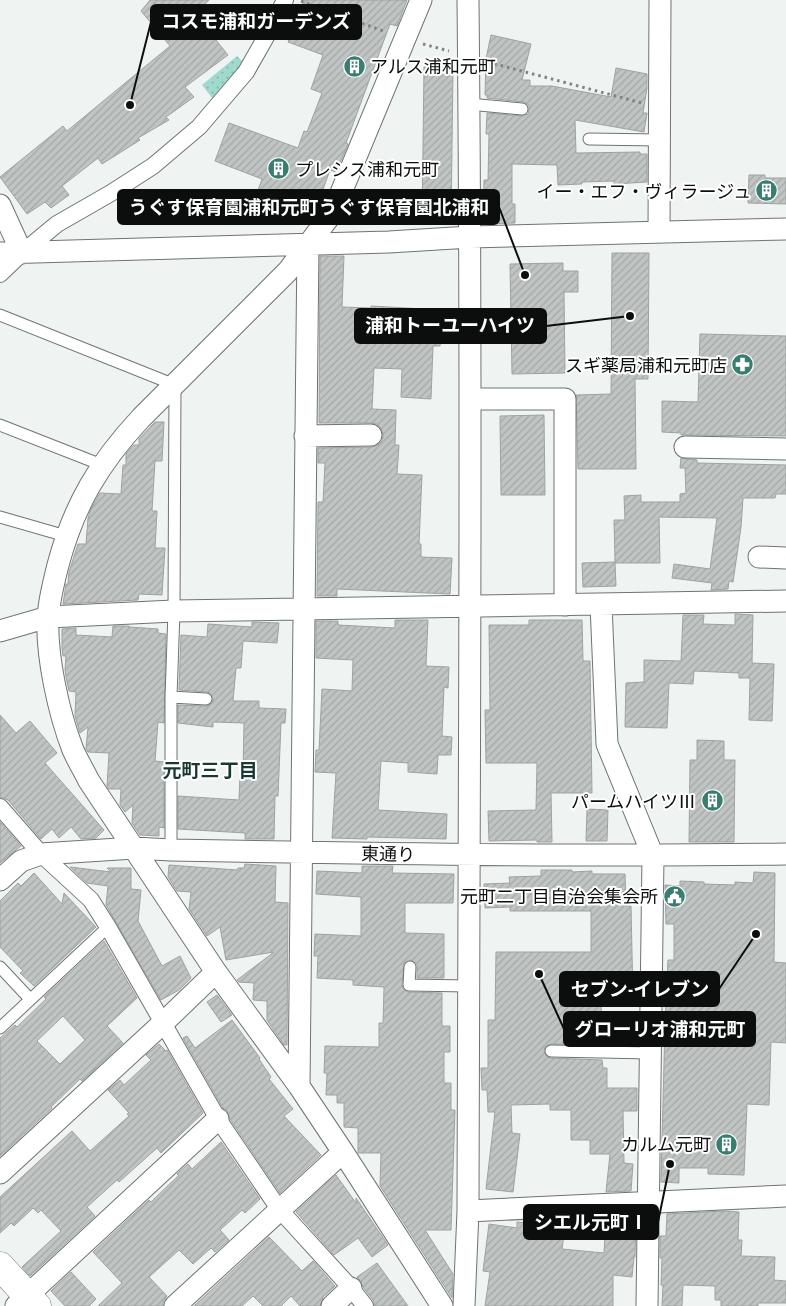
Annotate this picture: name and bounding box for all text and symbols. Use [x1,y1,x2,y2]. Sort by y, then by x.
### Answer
callout: コスモ浦和ガーデンズ [151,5,361,39]
text: コスモ浦和ガーデンズ [161,9,351,33]
building icon: アルス浦和元町 [342,54,366,78]
place label: アルス浦和元町 [370,55,496,78]
building icon: プレシス浦和元町 [267,157,291,181]
place label: プレシス浦和元町 [295,158,439,181]
building icon: イー・エフ・ヴィラージュ [755,179,779,203]
place label: イー・エフ・ヴィラージュ [537,180,751,203]
callout: うぐす保育園浦和元町うぐす保育園北浦和 [118,190,499,224]
text: うぐす保育園浦和元町うぐす保育園北浦和 [128,195,490,219]
callout: 浦和トーユーハイツ [355,309,546,343]
text: 浦和トーユーハイツ [365,313,535,337]
pharmacy icon: スギ薬局浦和元町店 [731,353,755,377]
place label: スギ薬局浦和元町店 [565,354,727,377]
district label: 元町三丁目 [162,758,258,782]
building icon: パームハイツⅢ [700,789,724,813]
place label: パームハイツⅢ [571,790,696,813]
street label: 東通り [361,842,415,866]
public building icon: 元町二丁目自治会集会所 [662,884,686,908]
place label: 元町二丁目自治会集会所 [460,885,658,908]
callout: セブン-イレブン [560,972,719,1006]
text: セブン-イレブン [571,977,709,1001]
callout: グローリオ浦和元町 [564,1012,755,1046]
text: グローリオ浦和元町 [574,1017,746,1041]
building icon: カルム元町 [715,1132,739,1156]
place label: カルム元町 [621,1133,711,1156]
callout: シエル元町Ⅰ [524,1205,658,1239]
text: シエル元町Ⅰ [534,1210,648,1234]

